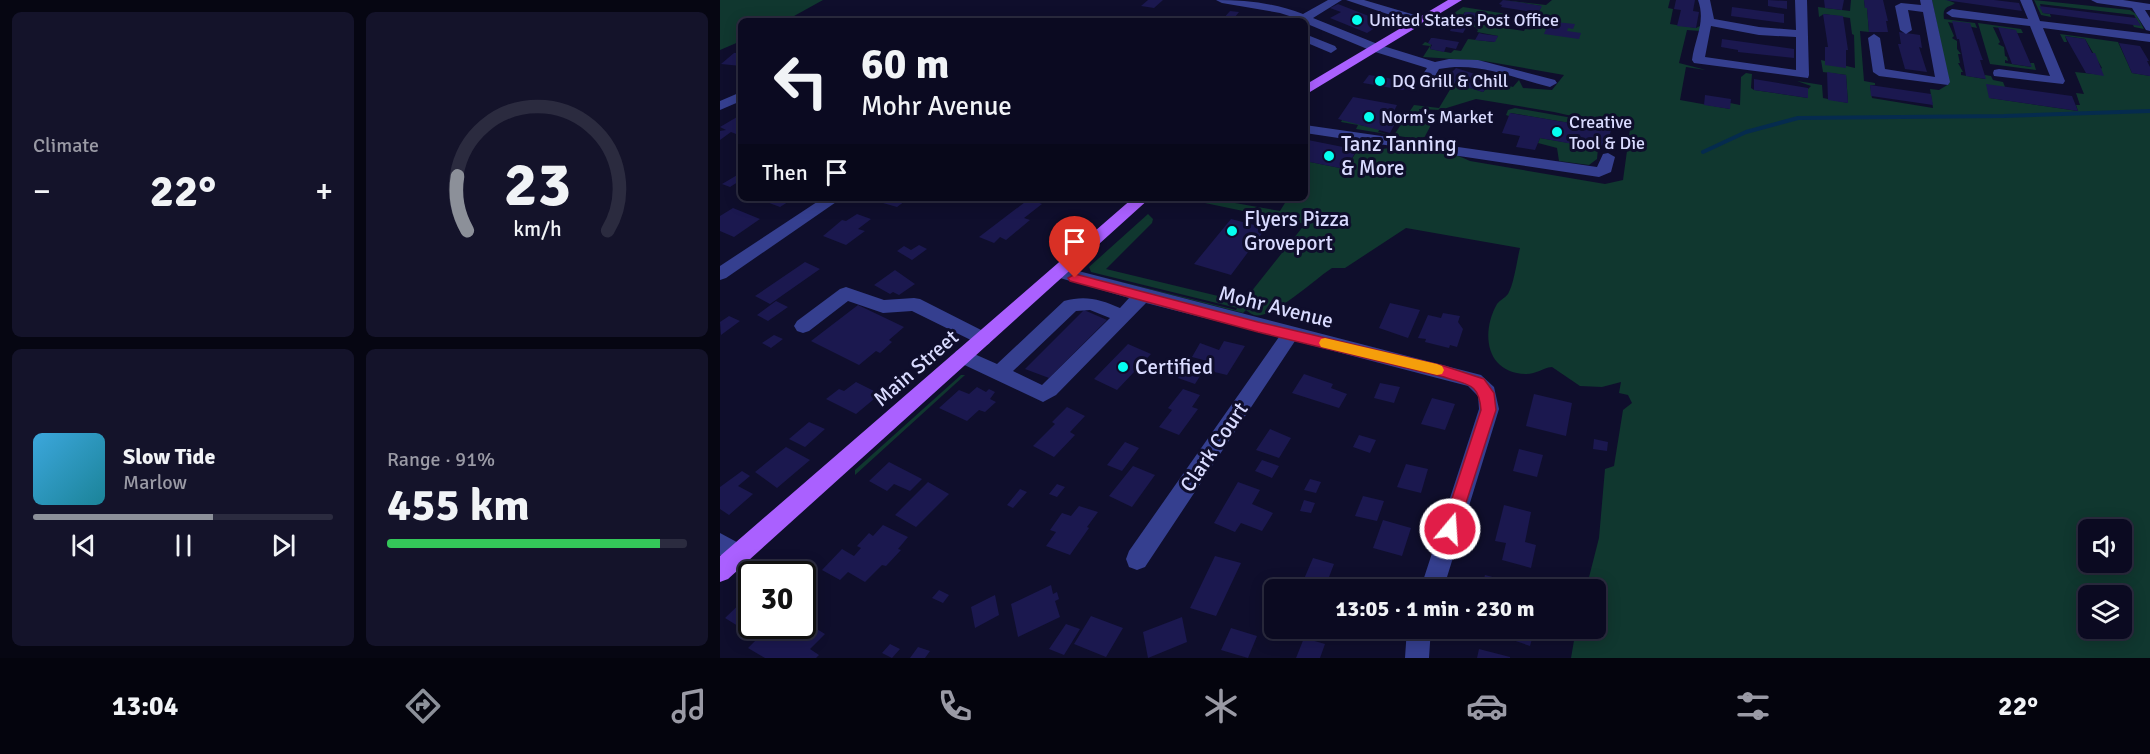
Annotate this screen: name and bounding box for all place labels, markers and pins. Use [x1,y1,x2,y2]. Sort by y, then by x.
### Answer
place label: United States Post Office [1369,9,1559,31]
marker: United States Post Office [1350,13,1364,27]
place label: DQ Grill & Chill [1392,70,1508,92]
marker: DQ Grill & Chill [1373,74,1387,88]
place label: Norm's Market [1381,106,1493,128]
marker: Norm's Market [1362,110,1376,124]
place label: Creative Tool & Die [1569,111,1645,154]
marker: Creative Tool & Die [1550,125,1564,139]
place label: Tanz Tanning & More [1341,131,1456,181]
marker: Tanz Tanning & More [1322,149,1336,163]
place label: Flyers Pizza Groveport [1244,206,1349,256]
pin [1049,216,1100,278]
marker: Flyers Pizza Groveport [1225,224,1239,238]
place label: Certified [1135,354,1213,380]
marker: Certified [1116,360,1130,374]

